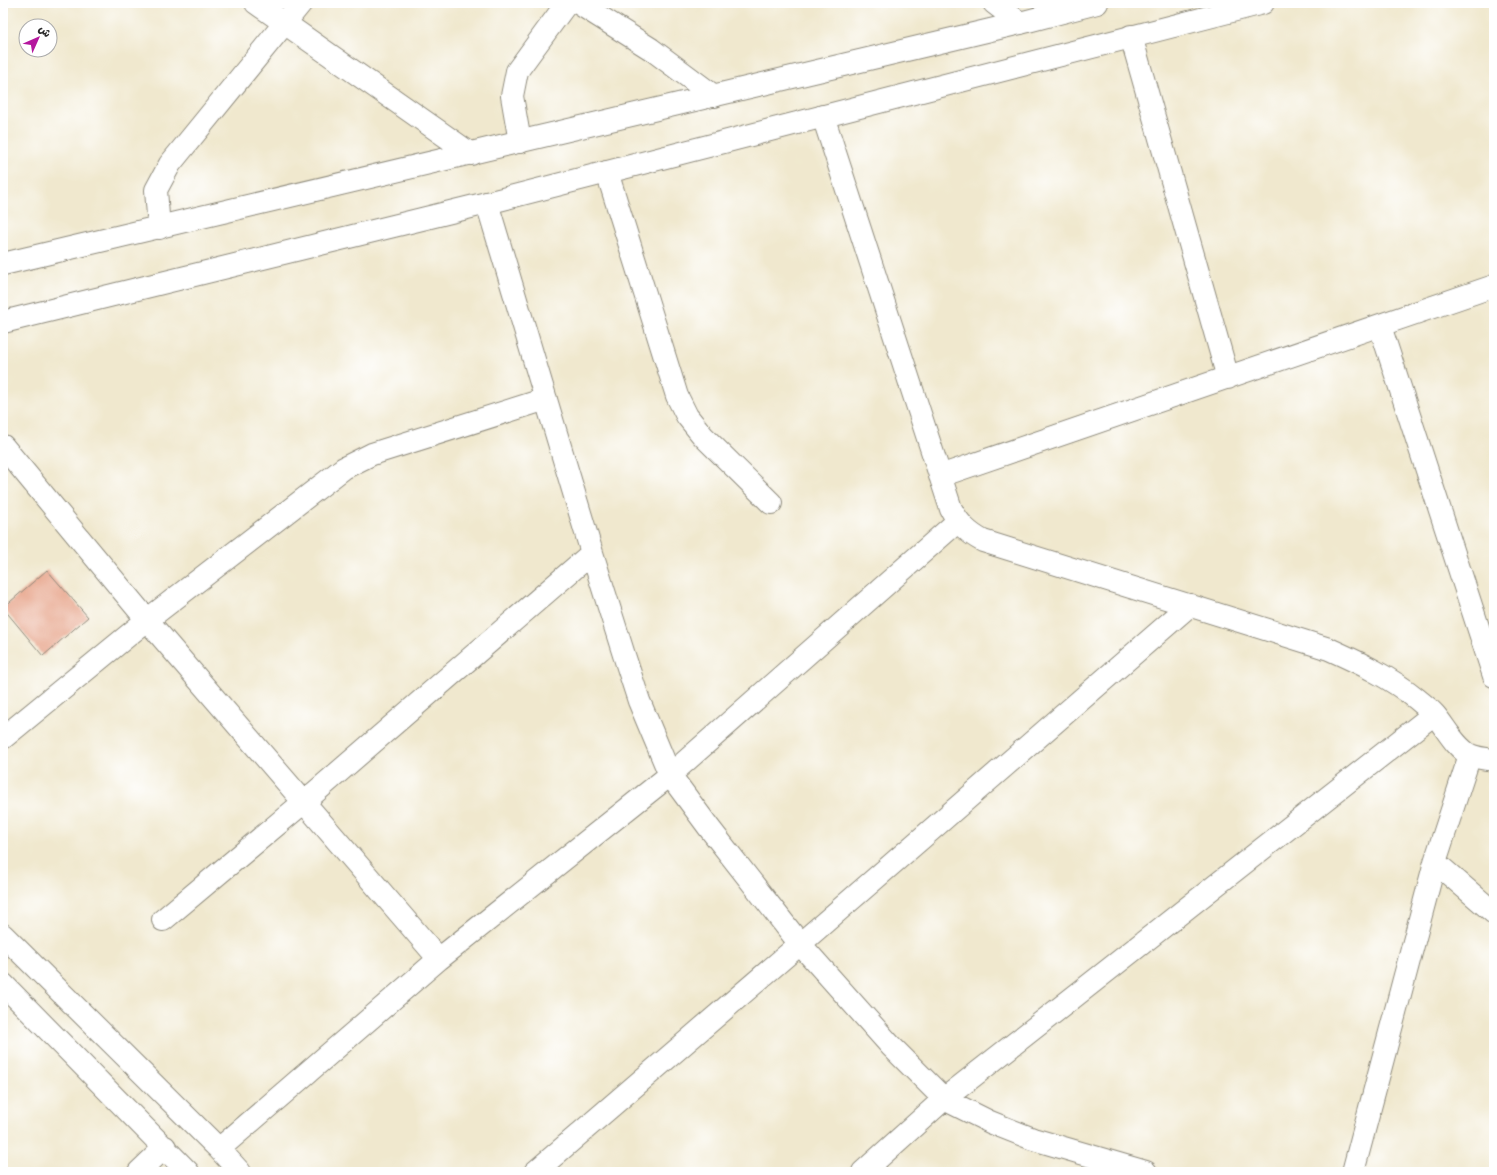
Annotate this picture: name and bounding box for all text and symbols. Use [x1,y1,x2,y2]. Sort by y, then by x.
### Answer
north arrow [18,18,58,58]
text: ش [36,21,55,40]

